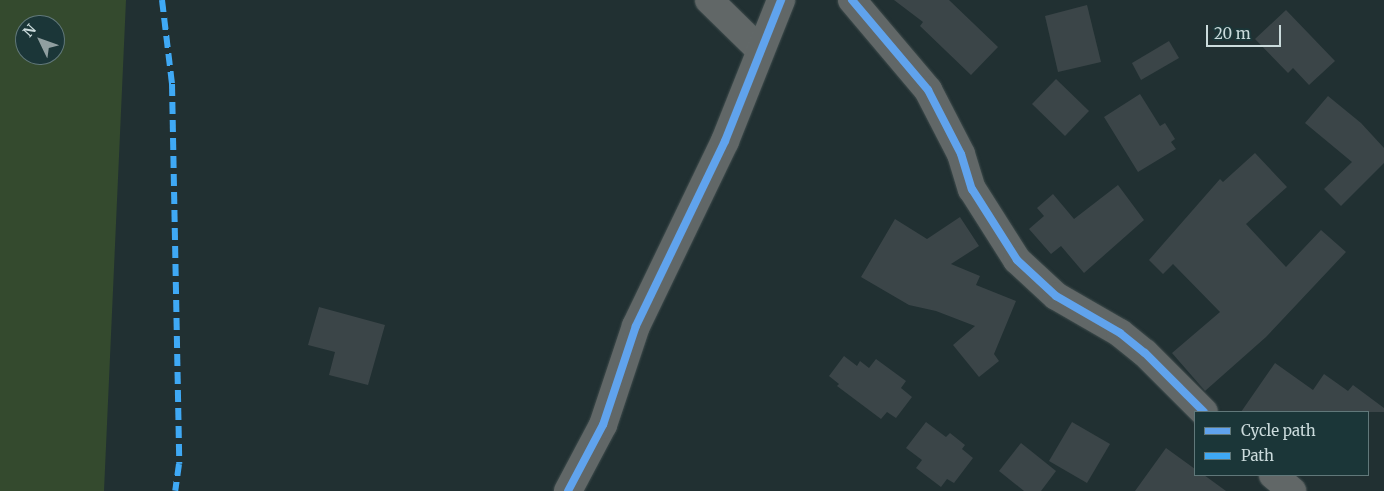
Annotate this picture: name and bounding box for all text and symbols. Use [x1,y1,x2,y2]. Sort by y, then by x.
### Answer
north arrow [15,15,65,65]
scale bar [1209,15,1284,47]
text: N [19,20,40,41]
text: 20 m [1214,24,1251,43]
legend [1194,411,1369,476]
text: Cycle path [1241,421,1316,440]
text: Path [1241,446,1274,465]

